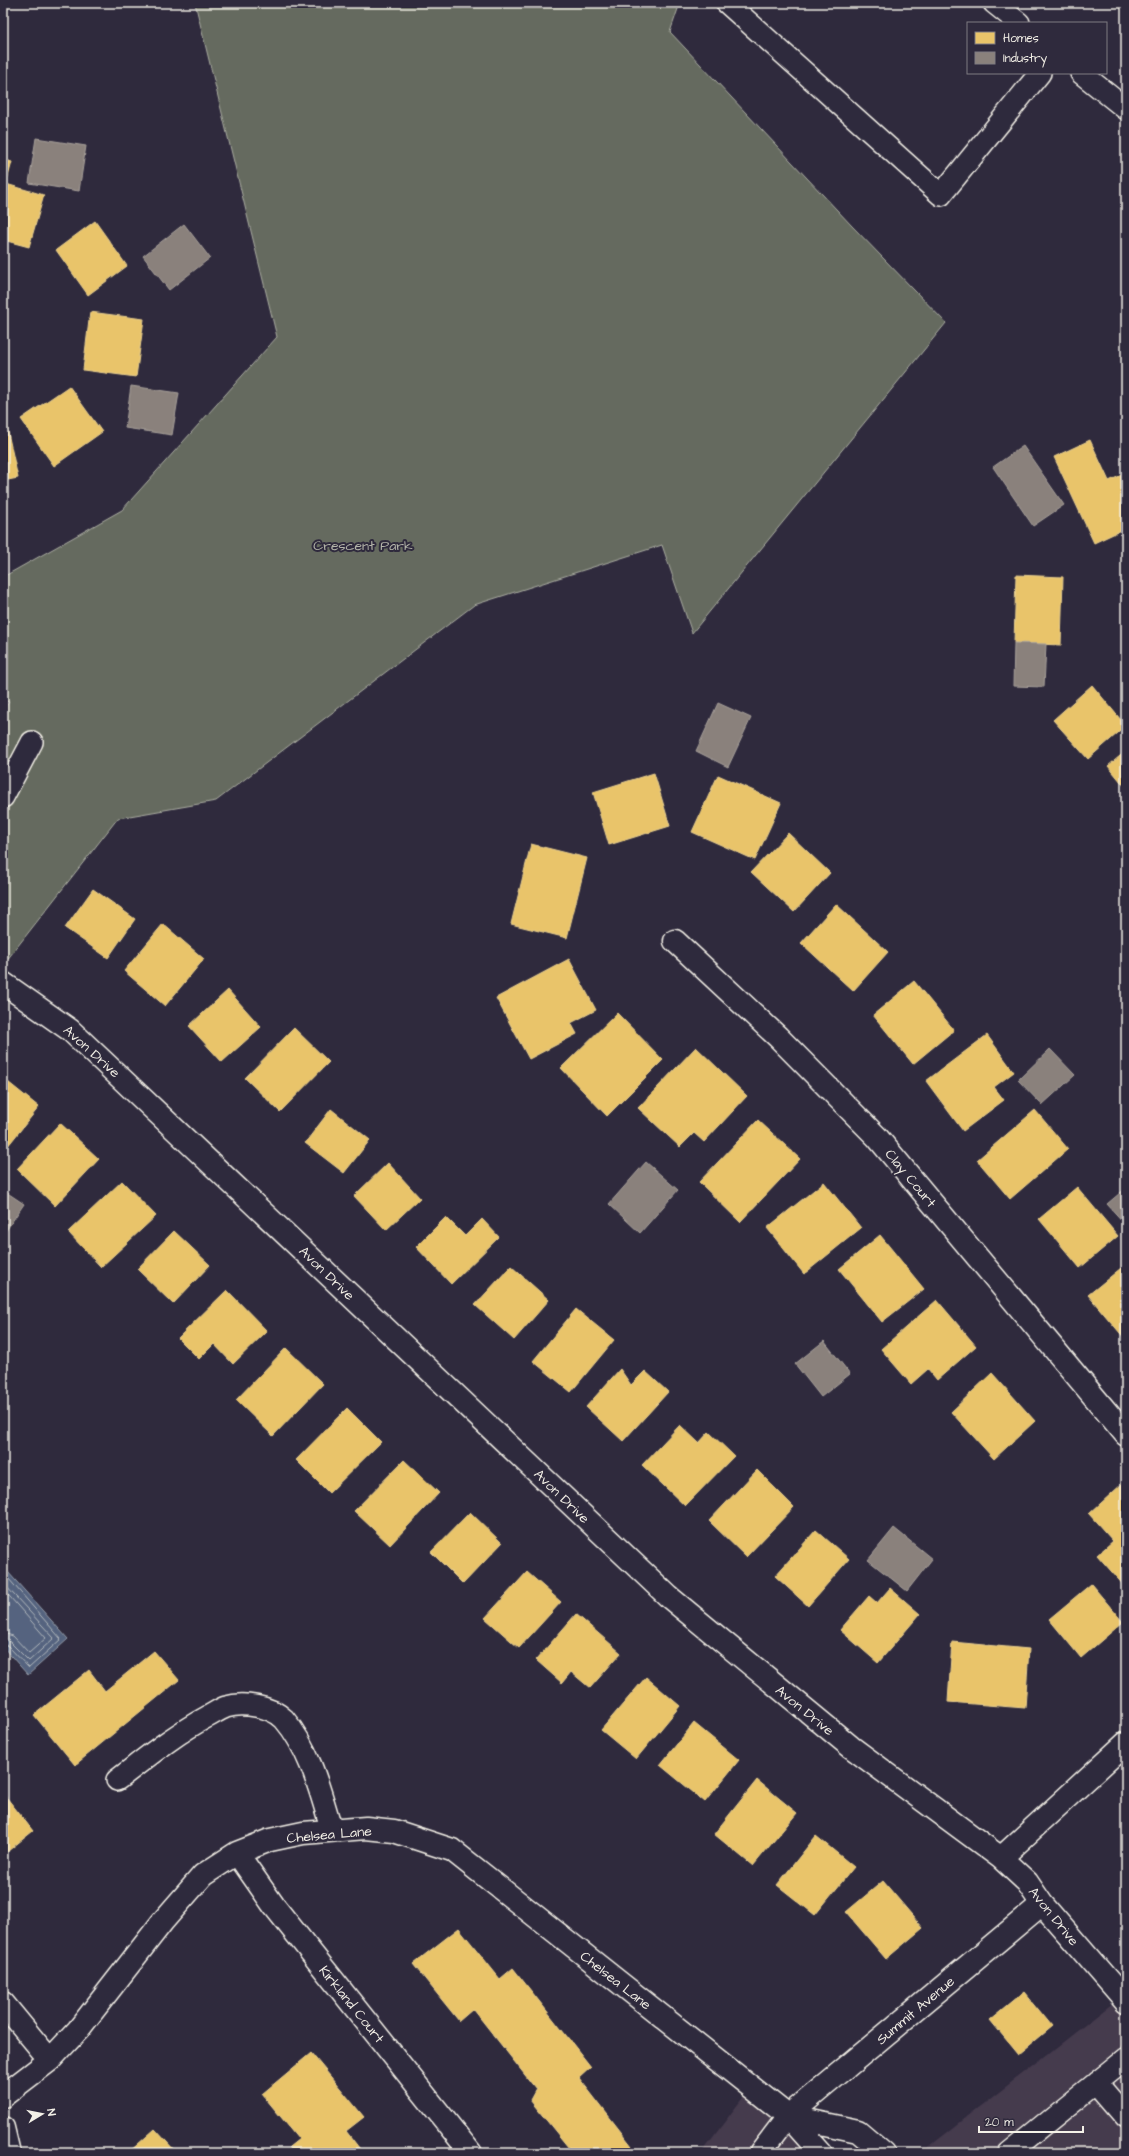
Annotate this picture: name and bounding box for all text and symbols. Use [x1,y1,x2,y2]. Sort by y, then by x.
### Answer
legend [967,22,1107,74]
text: Homes [1003,30,1039,47]
text: Industry [1003,50,1048,68]
park label: Crescent Park [313,536,413,556]
street label: Avon Drive [58,1021,125,1083]
street label: Clay Court [880,1145,941,1212]
street label: Avon Drive [294,1242,359,1306]
street label: Avon Drive [529,1465,594,1529]
street label: Avon Drive [771,1681,838,1741]
street label: Chelsea Lane [286,1821,373,1849]
street label: Avon Drive [1023,1883,1083,1951]
street label: Chelsea Lane [576,1947,655,2015]
street label: Kirkland Court [314,1962,389,2048]
street label: Summit Avenue [872,1972,959,2050]
north arrow [22,2094,62,2134]
text: N [43,2108,59,2117]
scale bar [979,2108,1083,2134]
text: 20 m [985,2114,1014,2131]

